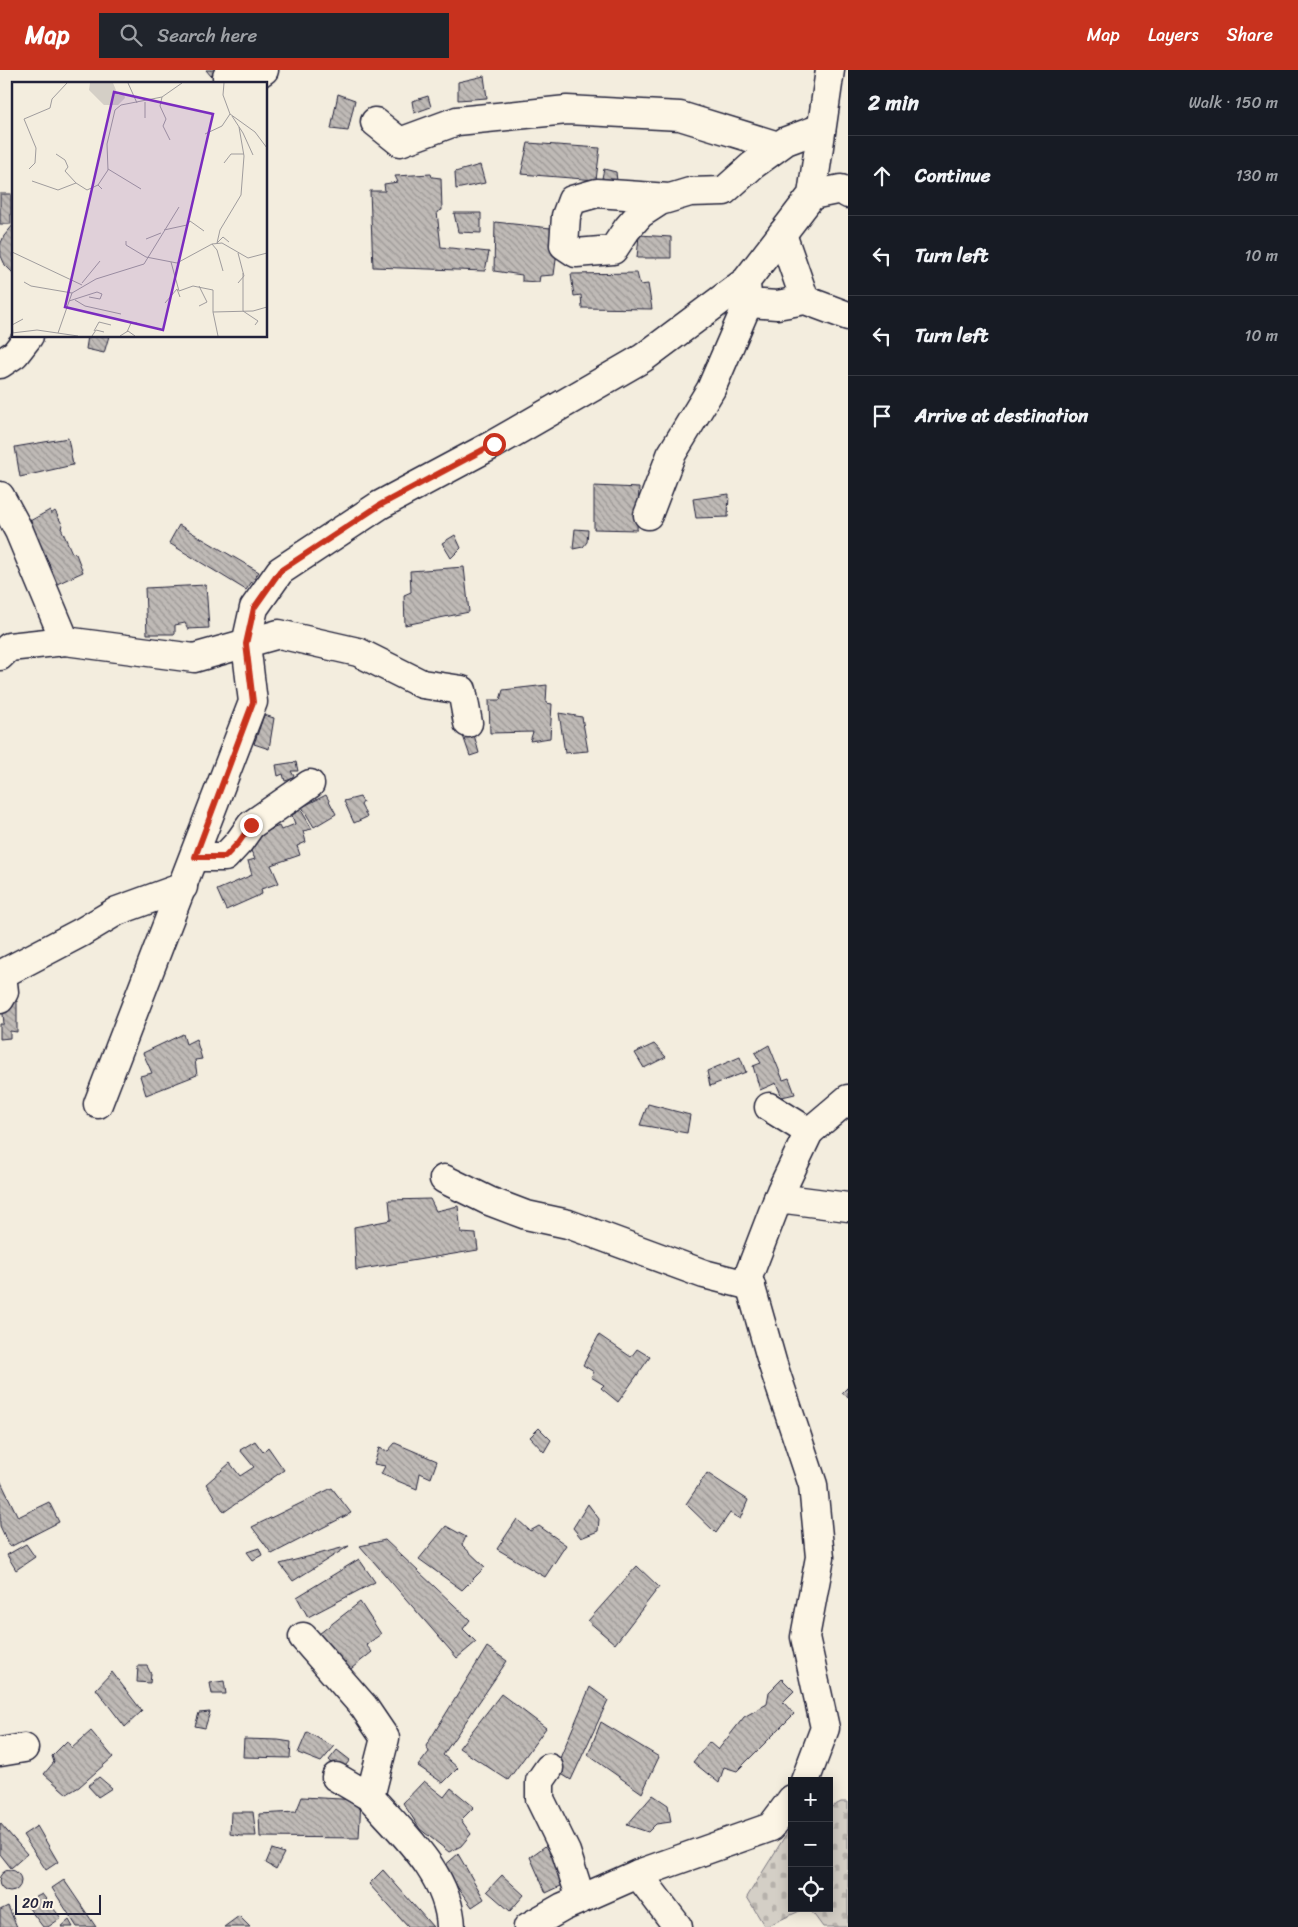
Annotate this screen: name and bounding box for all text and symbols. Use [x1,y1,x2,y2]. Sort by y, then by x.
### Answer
search box [99,13,449,58]
text: Map [25,14,69,56]
text: Search here [157,19,257,52]
text: Map [1087,19,1120,51]
text: Layers [1148,19,1199,51]
text: Share [1227,19,1273,51]
icon: search [117,21,145,49]
inset map [12,82,268,338]
text: 2 min [868,84,919,122]
text: Walk · 150 m [1189,88,1278,117]
text: Continue [915,159,991,192]
text: 130 m [1236,161,1278,190]
icon: ahead [868,162,896,190]
text: Turn left [915,239,988,272]
text: 10 m [1245,241,1278,270]
icon: left [868,242,896,270]
text: Turn left [915,319,988,352]
text: 10 m [1245,321,1278,350]
icon: left [868,322,896,350]
text: Arrive at destination [915,399,1088,432]
icon: arrive [868,402,896,430]
route start [483,433,506,456]
route end [240,814,263,837]
map controls [788,1777,833,1912]
button: + [788,1777,833,1822]
button: − [788,1822,833,1867]
button: locate [788,1867,833,1912]
text: 20 m [22,1891,53,1916]
scale bar [15,1892,101,1915]

